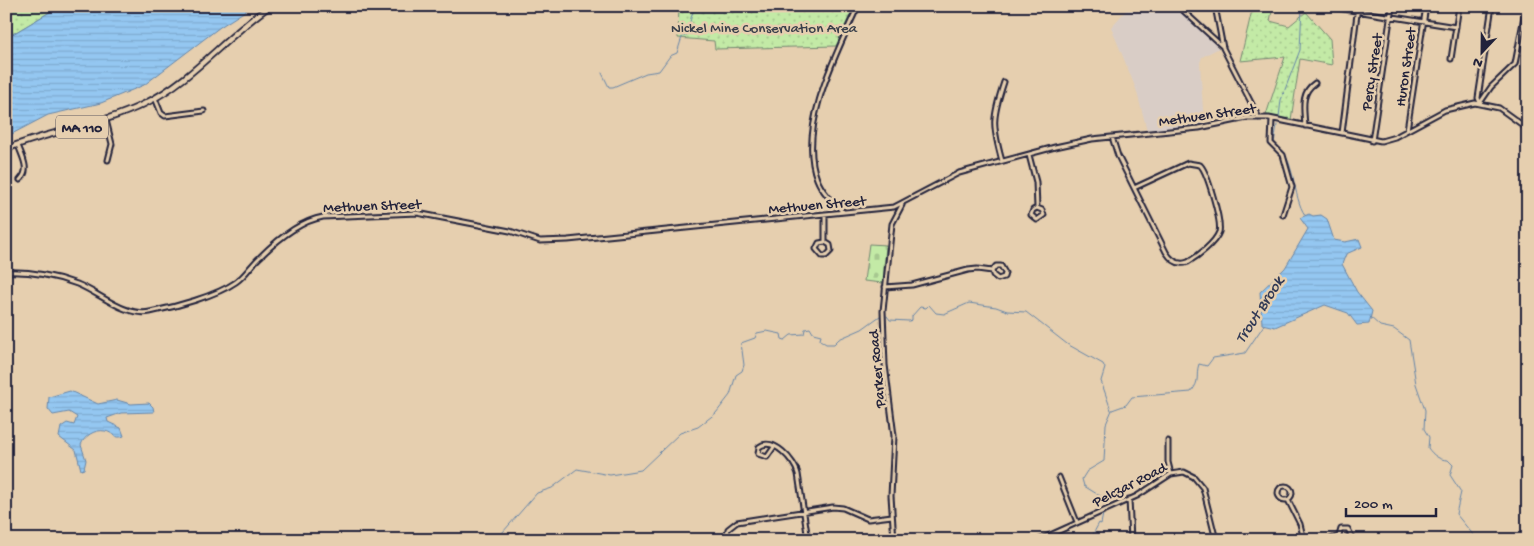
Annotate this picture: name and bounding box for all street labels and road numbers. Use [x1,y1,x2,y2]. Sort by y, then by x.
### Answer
street label: Huron Street [1393,25,1422,108]
street label: Percy Street [1358,31,1388,113]
street label: Methuen Street [1158,100,1259,132]
road number: MA 110 [56,115,108,138]
street label: Methuen Street [768,193,869,219]
street label: Methuen Street [323,196,423,218]
street label: Parker Road [866,328,890,409]
street label: Pelczar Road [1089,459,1171,513]

